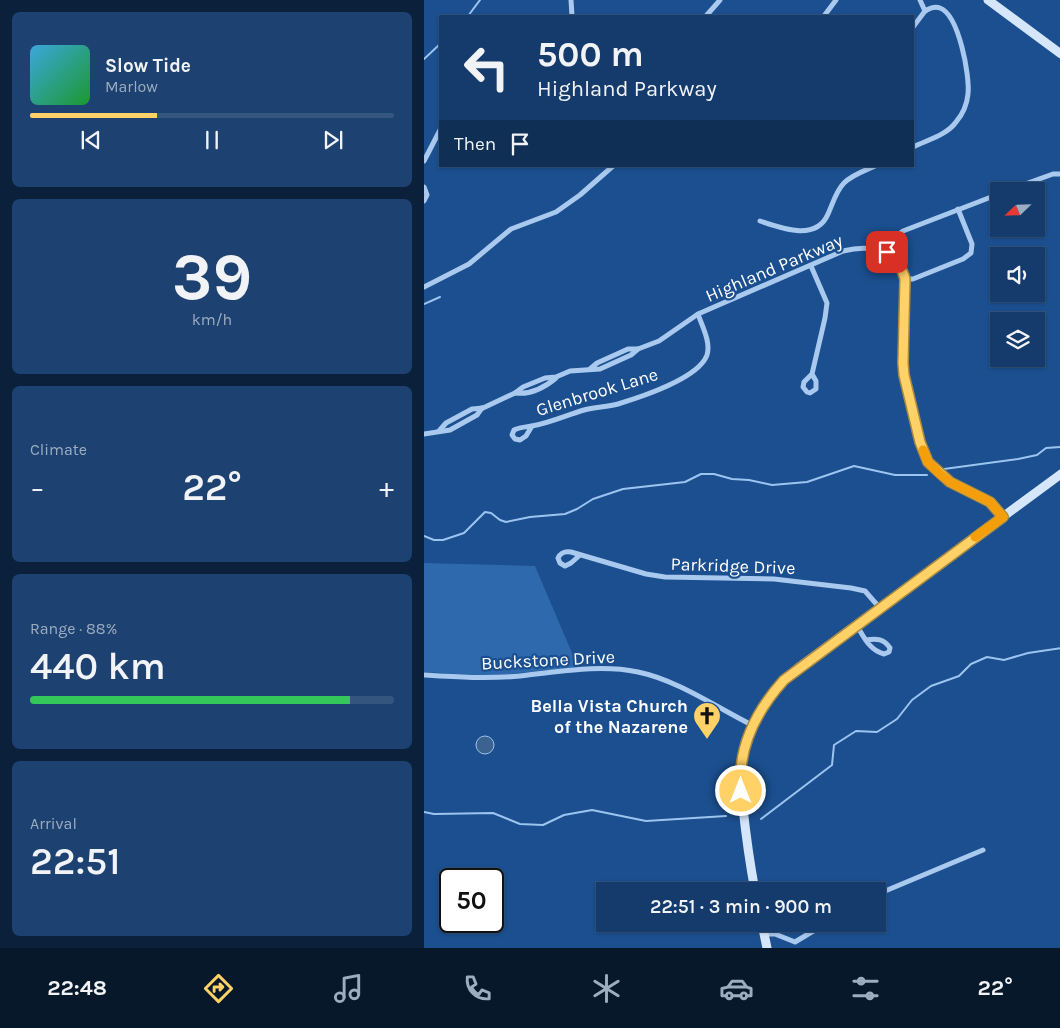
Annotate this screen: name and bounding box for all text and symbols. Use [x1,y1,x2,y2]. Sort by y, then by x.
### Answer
text: 500 m [537,34,644,75]
icon: left [454,35,519,100]
text: Slow Tide [105,55,191,77]
text: Highland Parkway [537,76,717,102]
text: Marlow [105,77,158,96]
icon: previous [77,126,105,154]
icon: pause [198,126,226,154]
icon: next [319,126,347,154]
icon: arrive [506,130,534,158]
text: Then [454,133,496,155]
north arrow [990,182,1045,238]
map controls [990,182,1045,367]
street label: Highland Parkway [702,229,847,307]
pin [866,231,908,273]
icon: arrive [873,238,901,266]
text: 39 [172,239,252,315]
button: sound [990,247,1045,302]
text: km/h [192,310,232,329]
button: layers [990,312,1045,367]
street label: Glenbrook Lane [533,363,661,421]
text: Climate [30,440,87,459]
text: 22° [182,465,242,510]
text: − [30,471,45,504]
text: + [379,471,394,504]
street label: Parkridge Drive [670,553,796,579]
text: Range · 88% [30,619,117,638]
text: 440 km [30,644,166,689]
street label: Buckstone Drive [481,646,615,674]
place label: Bella Vista Church of the Nazarene [531,695,688,738]
church icon: Bella Vista Church of the Nazarene [692,701,722,740]
position arrow [714,764,766,816]
text: Arrival [30,814,77,833]
text: 22:51 [30,839,121,884]
speed limit sign: 50 [439,868,504,933]
text: 22:51 · 3 min · 900 m [650,896,832,918]
icon: directions [201,971,236,1006]
icon: music [331,971,366,1006]
icon: phone [460,971,495,1006]
icon: climate [589,971,624,1006]
icon: car [719,971,754,1006]
icon: filters [848,971,883,1006]
text: 22:48 [47,975,107,1001]
text: 22° [978,975,1013,1001]

